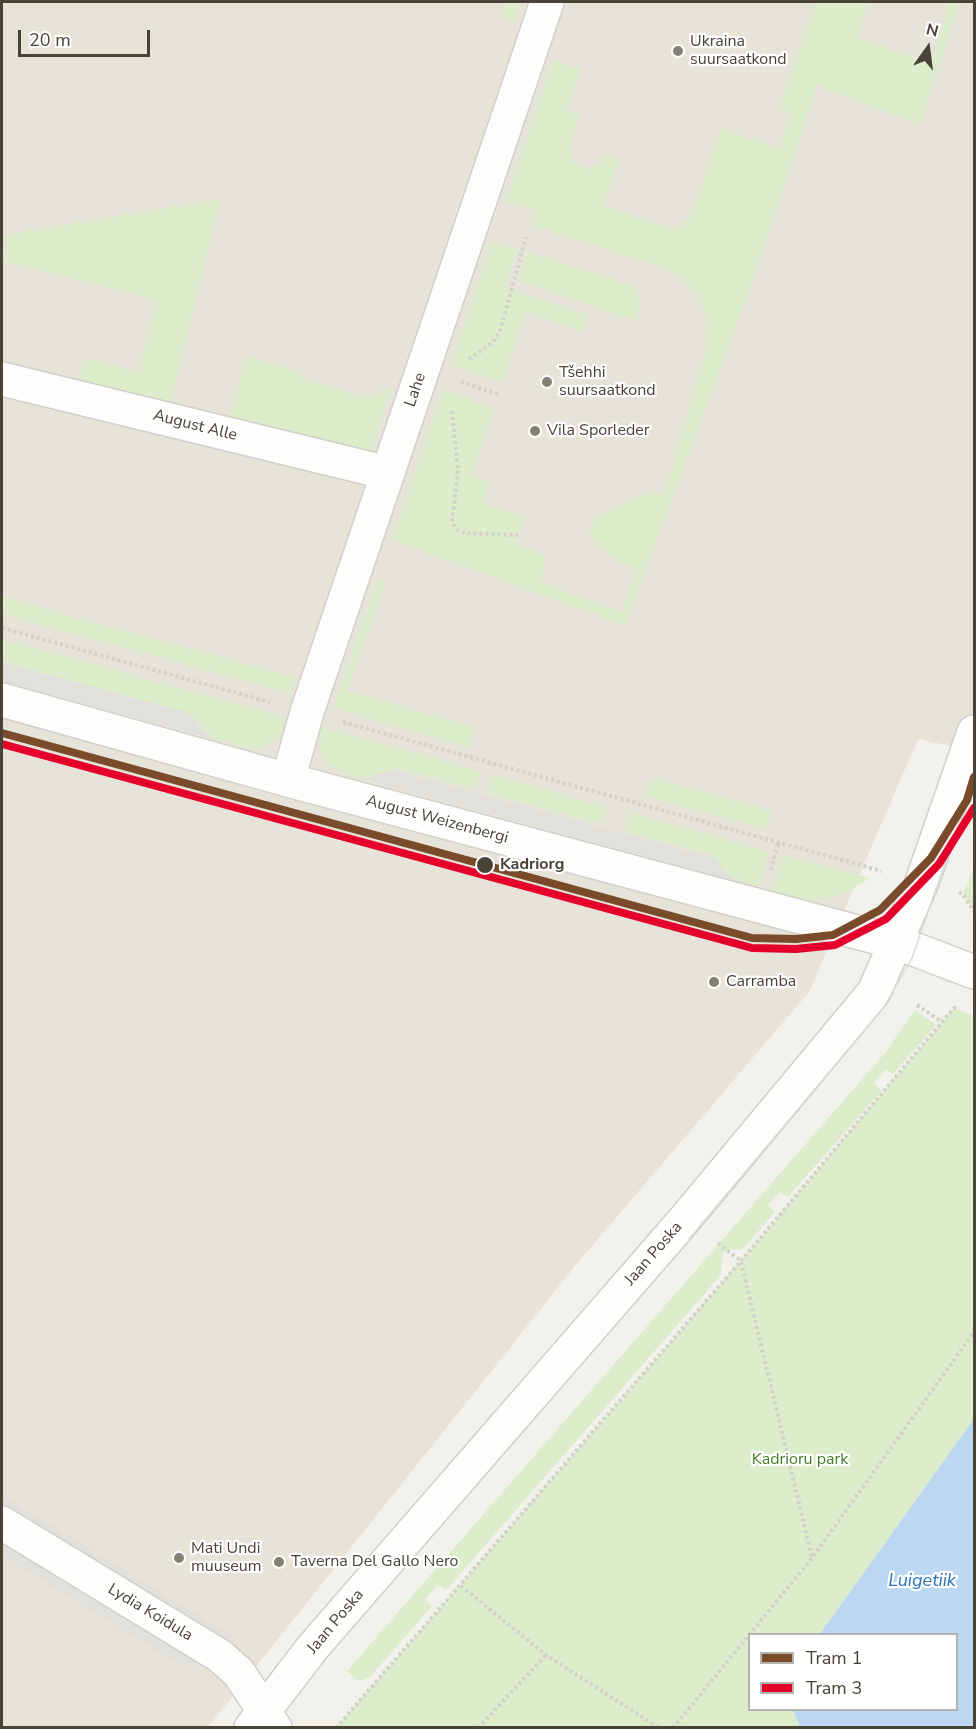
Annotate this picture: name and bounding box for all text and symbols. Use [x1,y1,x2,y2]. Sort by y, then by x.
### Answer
scale bar [21,18,153,56]
north arrow [898,18,958,78]
text: N [924,18,941,43]
text: 20 m [29,28,71,52]
place label: Ukraina suursaatkond [690,32,787,70]
marker: Ukraina suursaatkond [671,44,685,58]
place label: Tšehhi suursaatkond [559,363,656,401]
street label: Lahe [401,370,431,410]
marker: Tšehhi suursaatkond [540,375,554,389]
street label: August Alle [151,406,239,446]
place label: Vila Sporleder [547,421,650,441]
marker: Vila Sporleder [528,424,542,438]
street label: August Weizenbergi [364,792,510,848]
marker: Kadriorg [475,855,495,875]
place label: Kadriorg [500,855,564,875]
place label: Carramba [726,972,796,992]
marker: Carramba [707,975,721,989]
street label: Jaan Poska [621,1218,687,1290]
park label: Kadrioru park [752,1450,848,1470]
place label: Mati Undi muuseum [191,1539,262,1577]
marker: Mati Undi muuseum [172,1551,186,1565]
place label: Taverna Del Gallo Nero [291,1552,458,1572]
marker: Taverna Del Gallo Nero [272,1555,286,1569]
water label: Luigetiik [888,1571,956,1593]
street label: Lydia Koidula [104,1580,196,1646]
street label: Jaan Poska [304,1586,368,1658]
legend [748,1633,958,1711]
text: Tram 1 [806,1646,862,1670]
text: Tram 3 [806,1676,862,1700]

